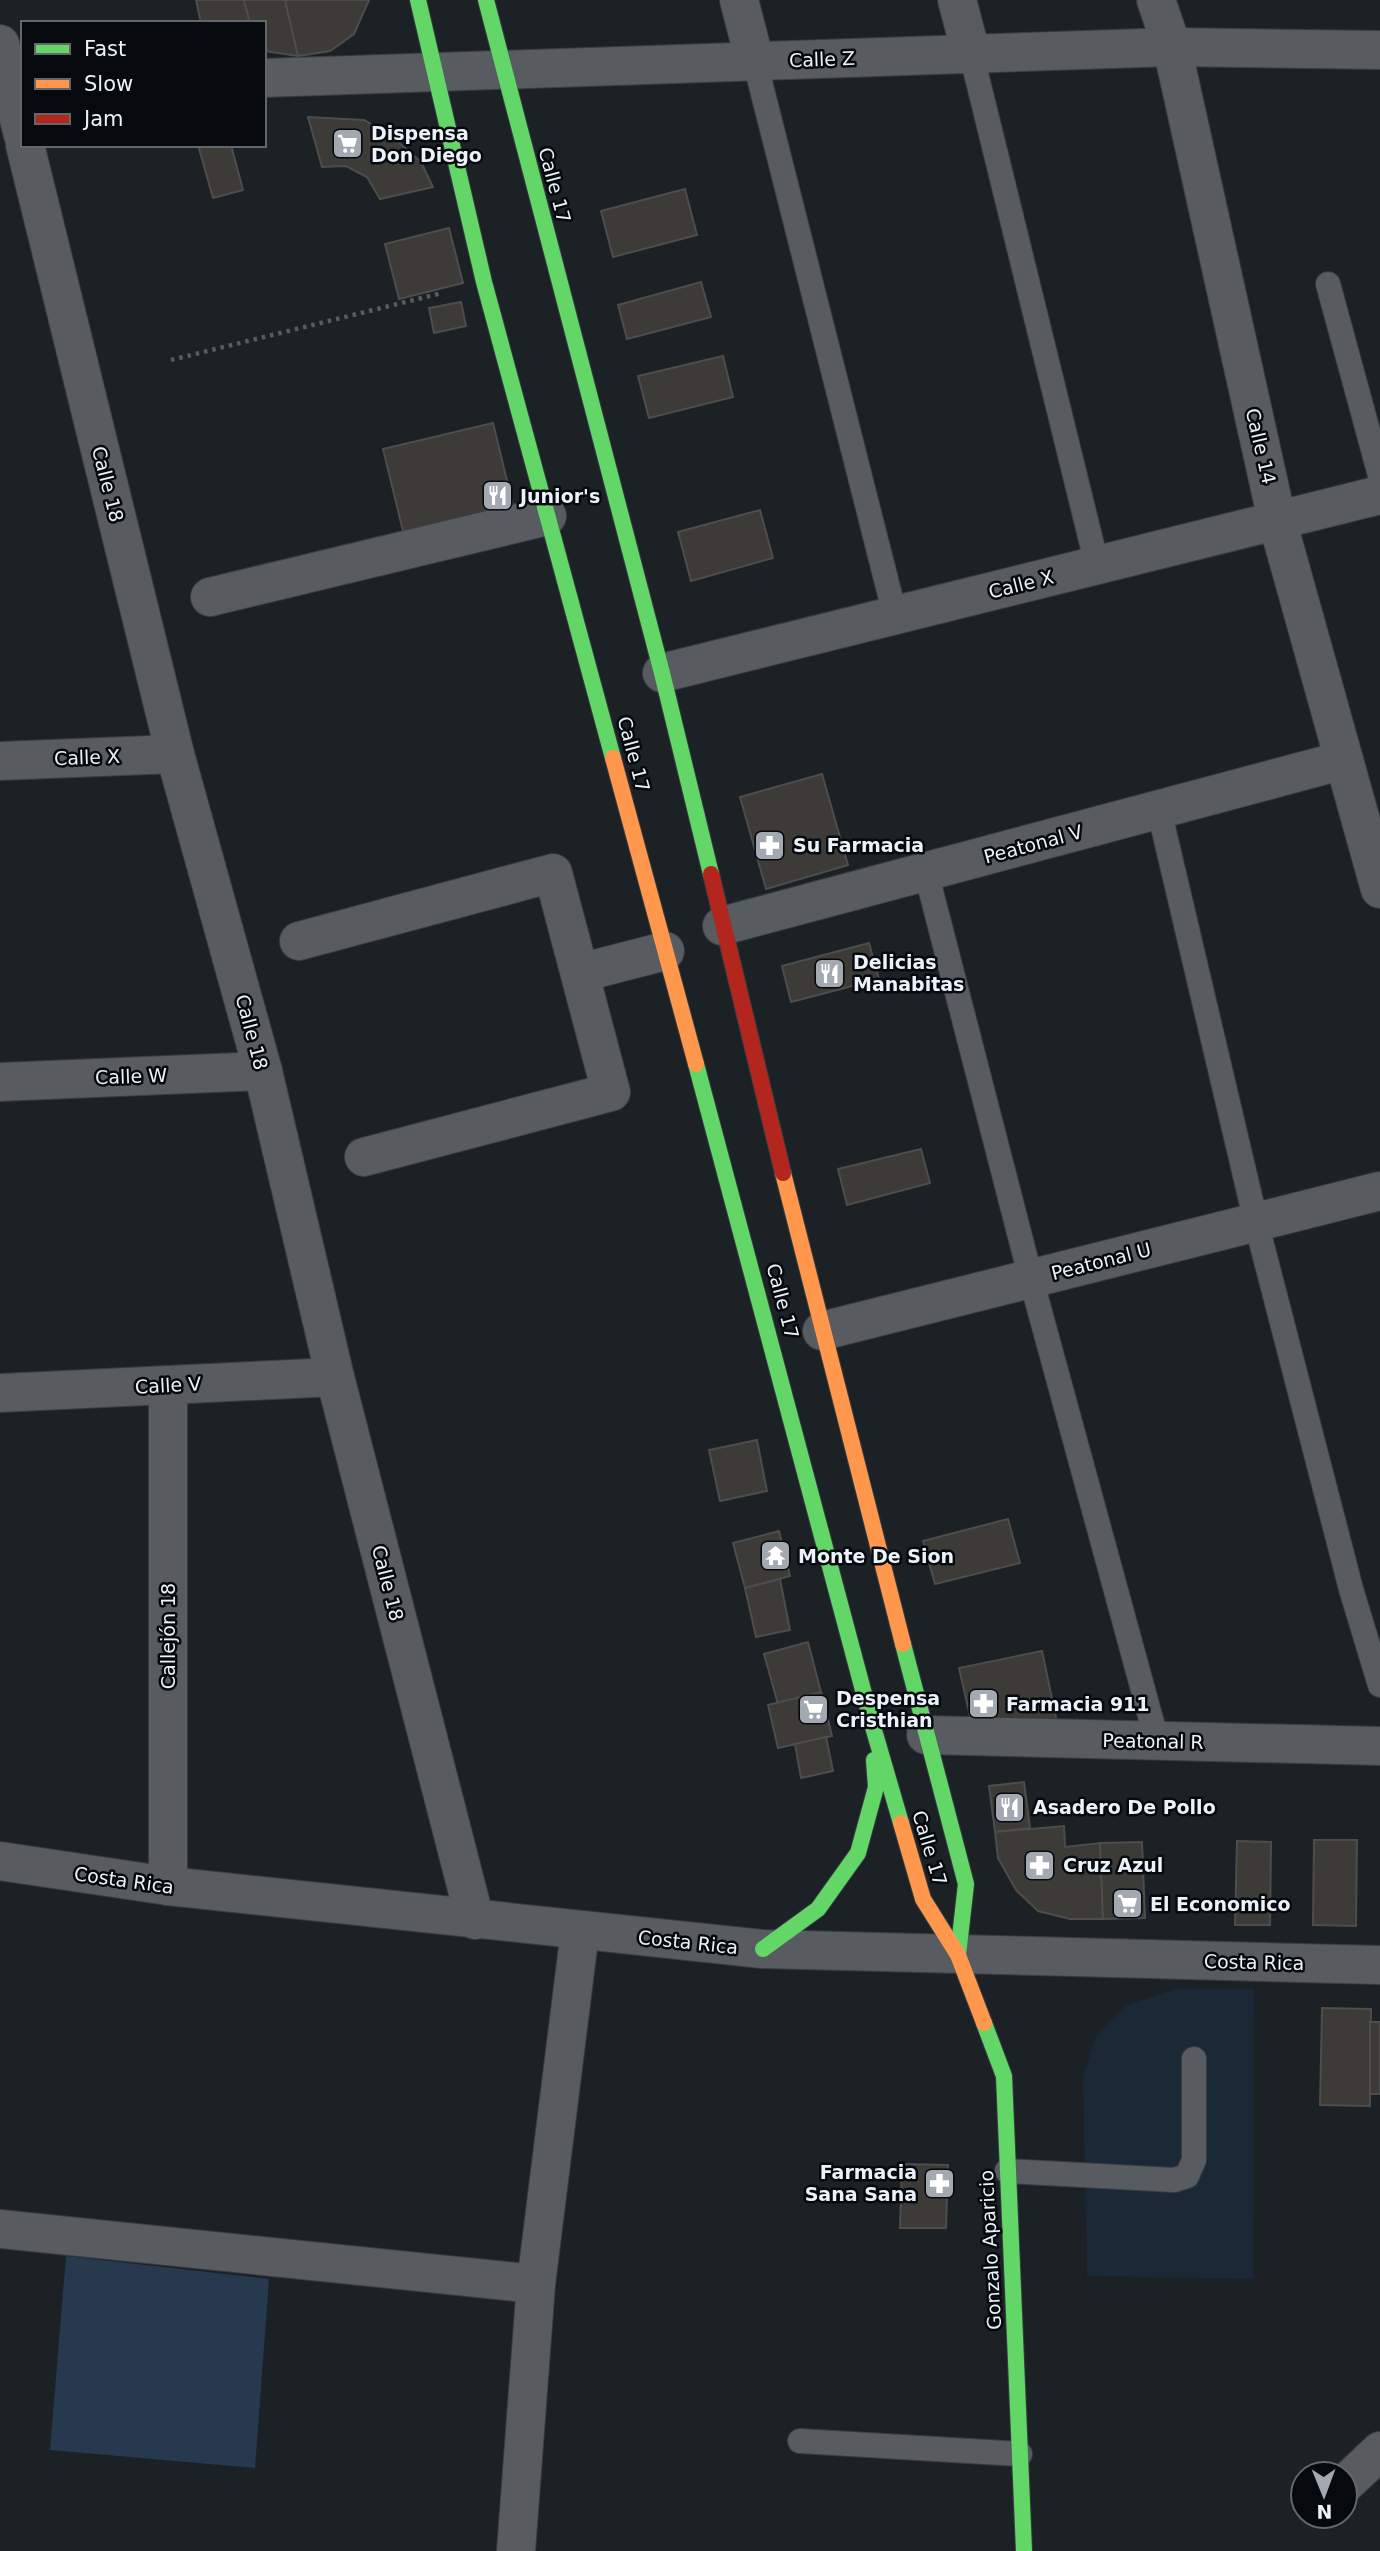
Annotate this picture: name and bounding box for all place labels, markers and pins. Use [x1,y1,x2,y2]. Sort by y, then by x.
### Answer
place label: Dispensa Don Diego [371,122,482,166]
supermarket icon: Dispensa Don Diego [331,127,365,161]
restaurant icon: Junior's [480,479,514,513]
place label: Junior's [518,485,600,507]
pharmacy icon: Su Farmacia [753,828,787,862]
place label: Su Farmacia [793,834,924,856]
place label: Delicias Manabitas [853,951,964,995]
restaurant icon: Delicias Manabitas [813,956,847,990]
temple icon: Monte De Sion [758,1539,792,1573]
place label: Monte De Sion [798,1545,954,1567]
place label: Despensa Cristhian [836,1687,940,1731]
pharmacy icon: Farmacia 911 [966,1687,1000,1721]
supermarket icon: Despensa Cristhian [796,1692,830,1726]
place label: Farmacia 911 [1006,1693,1150,1715]
restaurant icon: Asadero De Pollo [993,1790,1027,1824]
place label: Asadero De Pollo [1033,1796,1216,1818]
pharmacy icon: Cruz Azul [1023,1848,1057,1882]
place label: Cruz Azul [1063,1854,1163,1876]
supermarket icon: El Economico [1110,1887,1144,1921]
place label: El Economico [1150,1893,1291,1915]
place label: Farmacia Sana Sana [805,2161,917,2205]
pharmacy icon: Farmacia Sana Sana [923,2166,957,2200]

